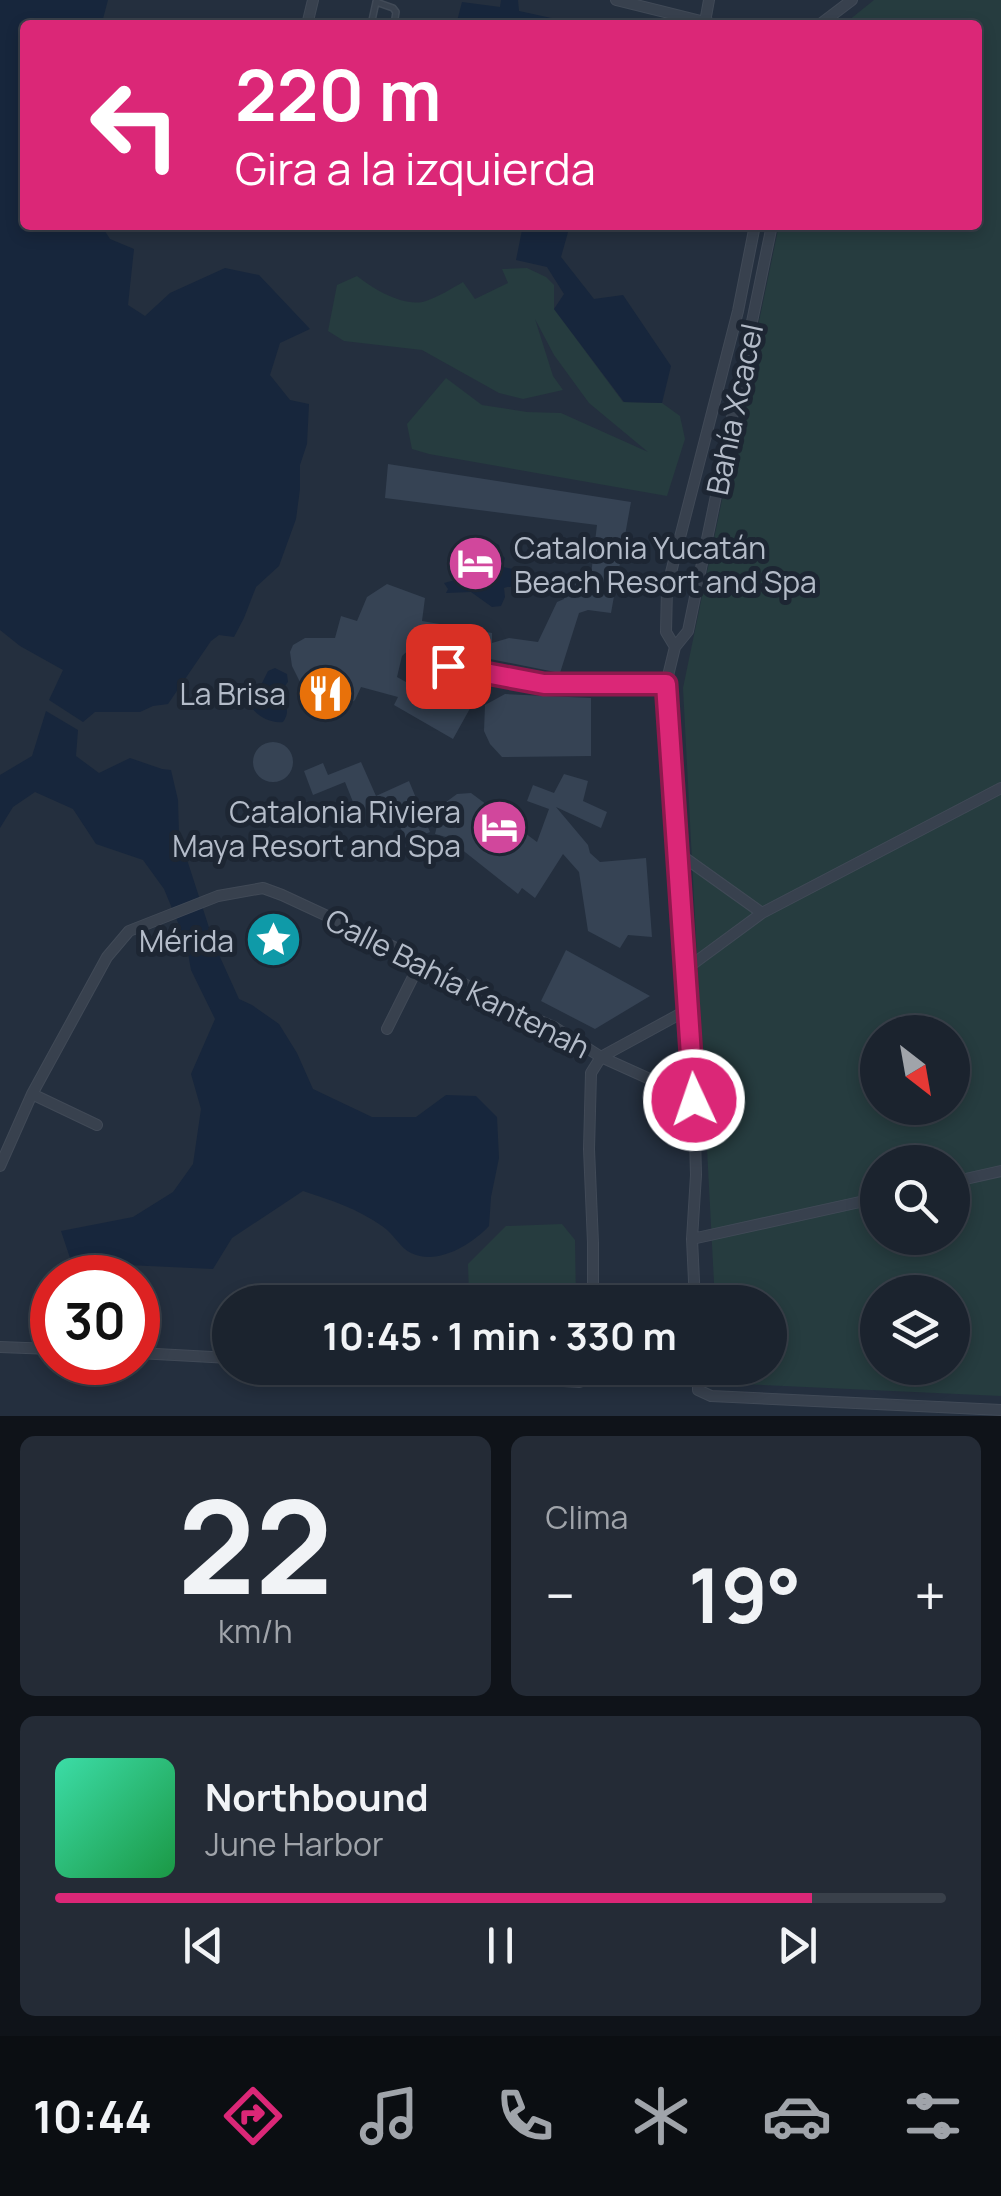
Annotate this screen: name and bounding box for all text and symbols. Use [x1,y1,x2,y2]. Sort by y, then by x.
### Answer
text: 220 m [235,46,441,142]
icon: left [70,60,200,190]
text: Gira a la izquierda [235,137,596,199]
street label: Bahía Xcacel [696,320,772,498]
place label: Catalonia Yucatán Beach Resort and Spa [514,527,817,602]
hotel icon: Catalonia Yucatán Beach Resort and Spa [445,534,505,594]
pin [406,624,491,709]
icon: arrive [421,639,476,694]
restaurant icon: La Brisa [295,663,355,723]
place label: La Brisa [179,673,286,714]
place label: Catalonia Riviera Maya Resort and Spa [172,791,461,866]
hotel icon: Catalonia Riviera Maya Resort and Spa [470,798,530,858]
street label: Calle Bahía Kantenah [319,899,597,1067]
place icon: Mérida [243,910,303,970]
place label: Mérida [139,920,234,961]
north arrow [860,1015,970,1125]
map controls [860,1015,970,1385]
position arrow [642,1048,746,1152]
button: search [860,1145,970,1255]
speed limit sign: 30 [30,1255,160,1385]
button: layers [860,1275,970,1385]
text: 10:45 · 1 min · 330 m [322,1309,677,1361]
text: 22 [178,1455,333,1633]
text: Clima [546,1495,628,1539]
text: 19° [688,1543,801,1646]
text: − [546,1557,575,1633]
text: + [914,1557,946,1633]
text: km/h [218,1609,292,1653]
text: Northbound [205,1770,429,1822]
text: June Harbor [205,1822,383,1866]
icon: previous [176,1918,231,1973]
icon: pause [473,1918,528,1973]
icon: next [770,1918,825,1973]
icon: directions [218,2081,288,2151]
icon: music [354,2081,424,2151]
icon: phone [490,2081,560,2151]
icon: climate [626,2081,696,2151]
icon: car [762,2081,832,2151]
icon: filters [898,2081,968,2151]
text: 10:44 [33,2085,152,2147]

